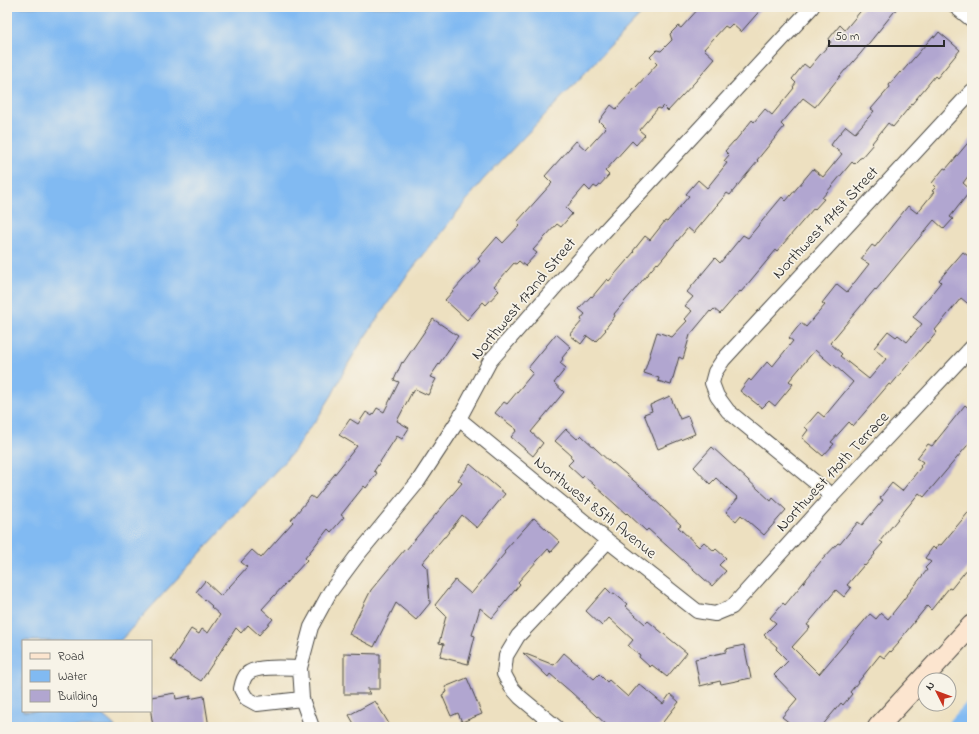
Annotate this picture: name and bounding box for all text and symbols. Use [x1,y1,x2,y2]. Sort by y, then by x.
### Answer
scale bar [829,22,944,48]
text: 50 m [835,28,859,46]
street label: Northwest 171st Street [767,161,885,285]
street label: Northwest 172nd Street [466,232,583,365]
street label: Northwest 170th Terrace [771,406,896,538]
street label: Northwest 85th Avenue [528,451,662,566]
legend [22,640,152,712]
text: Road [58,648,84,666]
text: Water [58,668,87,686]
north arrow [917,672,957,712]
text: N [922,678,939,694]
text: Building [57,688,97,707]

